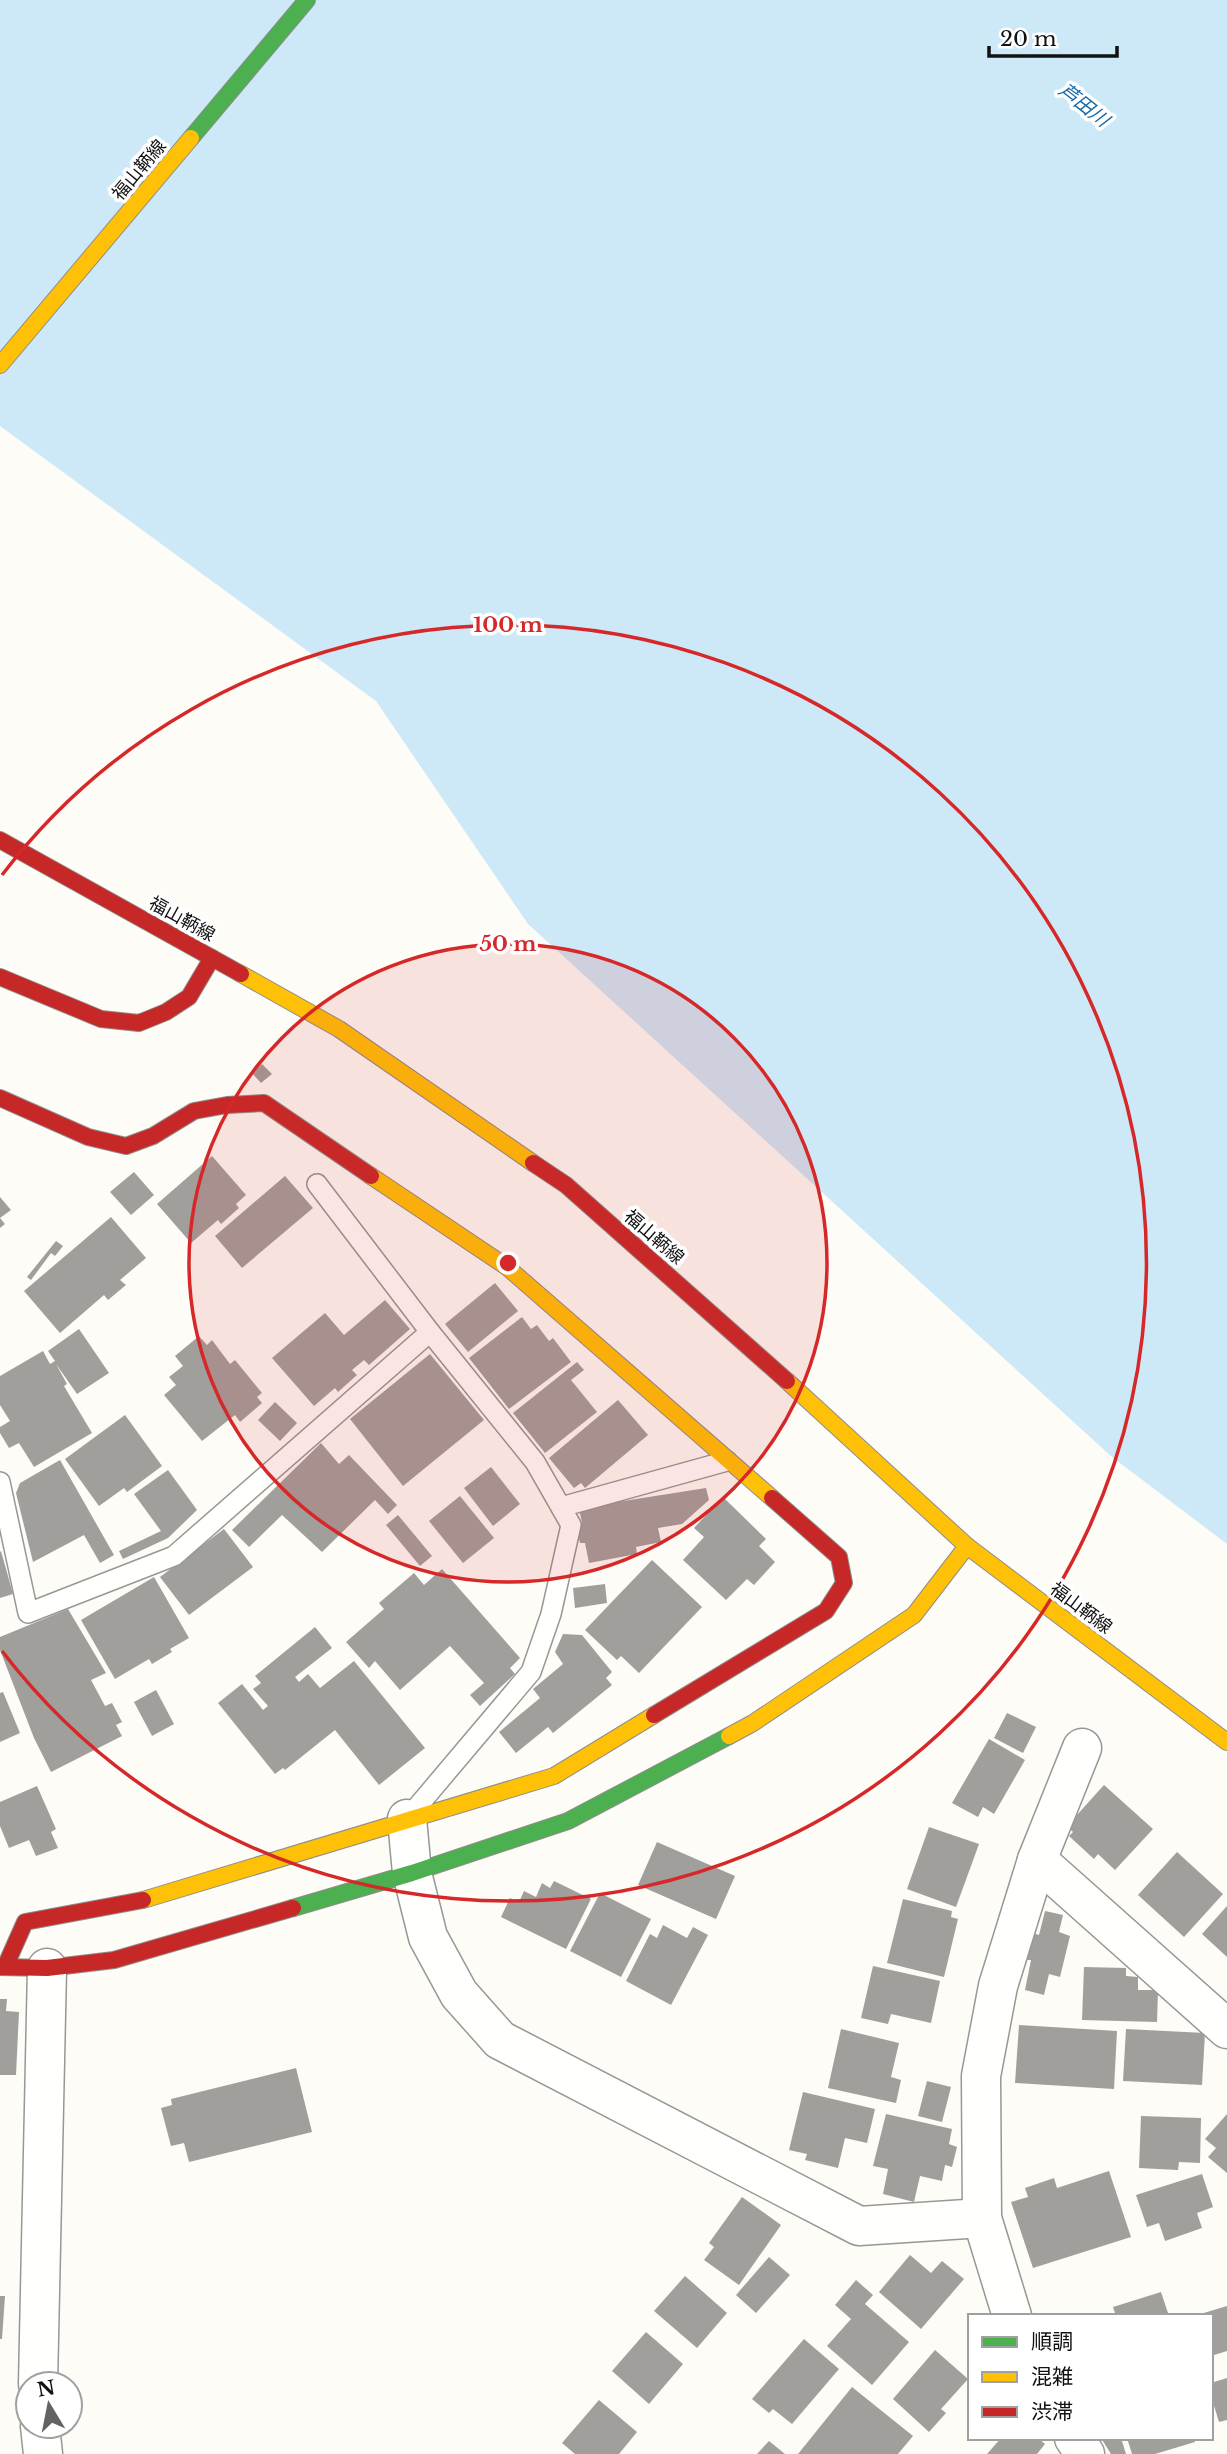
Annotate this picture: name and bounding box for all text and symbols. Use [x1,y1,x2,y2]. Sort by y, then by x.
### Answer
scale bar [989,14,1117,58]
text: 20 m [1000,26,1057,52]
water label: 芦田川 [1054,78,1115,133]
street label: 福山鞆線 [107,135,171,205]
text: 100 m [473,612,543,638]
street label: 福山鞆線 [145,892,219,946]
text: 50 m [479,931,537,957]
street label: 福山鞆線 [620,1205,688,1269]
centre of rings [496,1251,520,1275]
street label: 福山鞆線 [1046,1578,1116,1638]
legend [968,2314,1213,2440]
text: 順調 [1031,2329,1073,2355]
text: 混雑 [1031,2364,1073,2390]
north arrow [14,2370,84,2440]
text: N [35,2376,57,2402]
text: 渋滞 [1031,2399,1073,2425]

